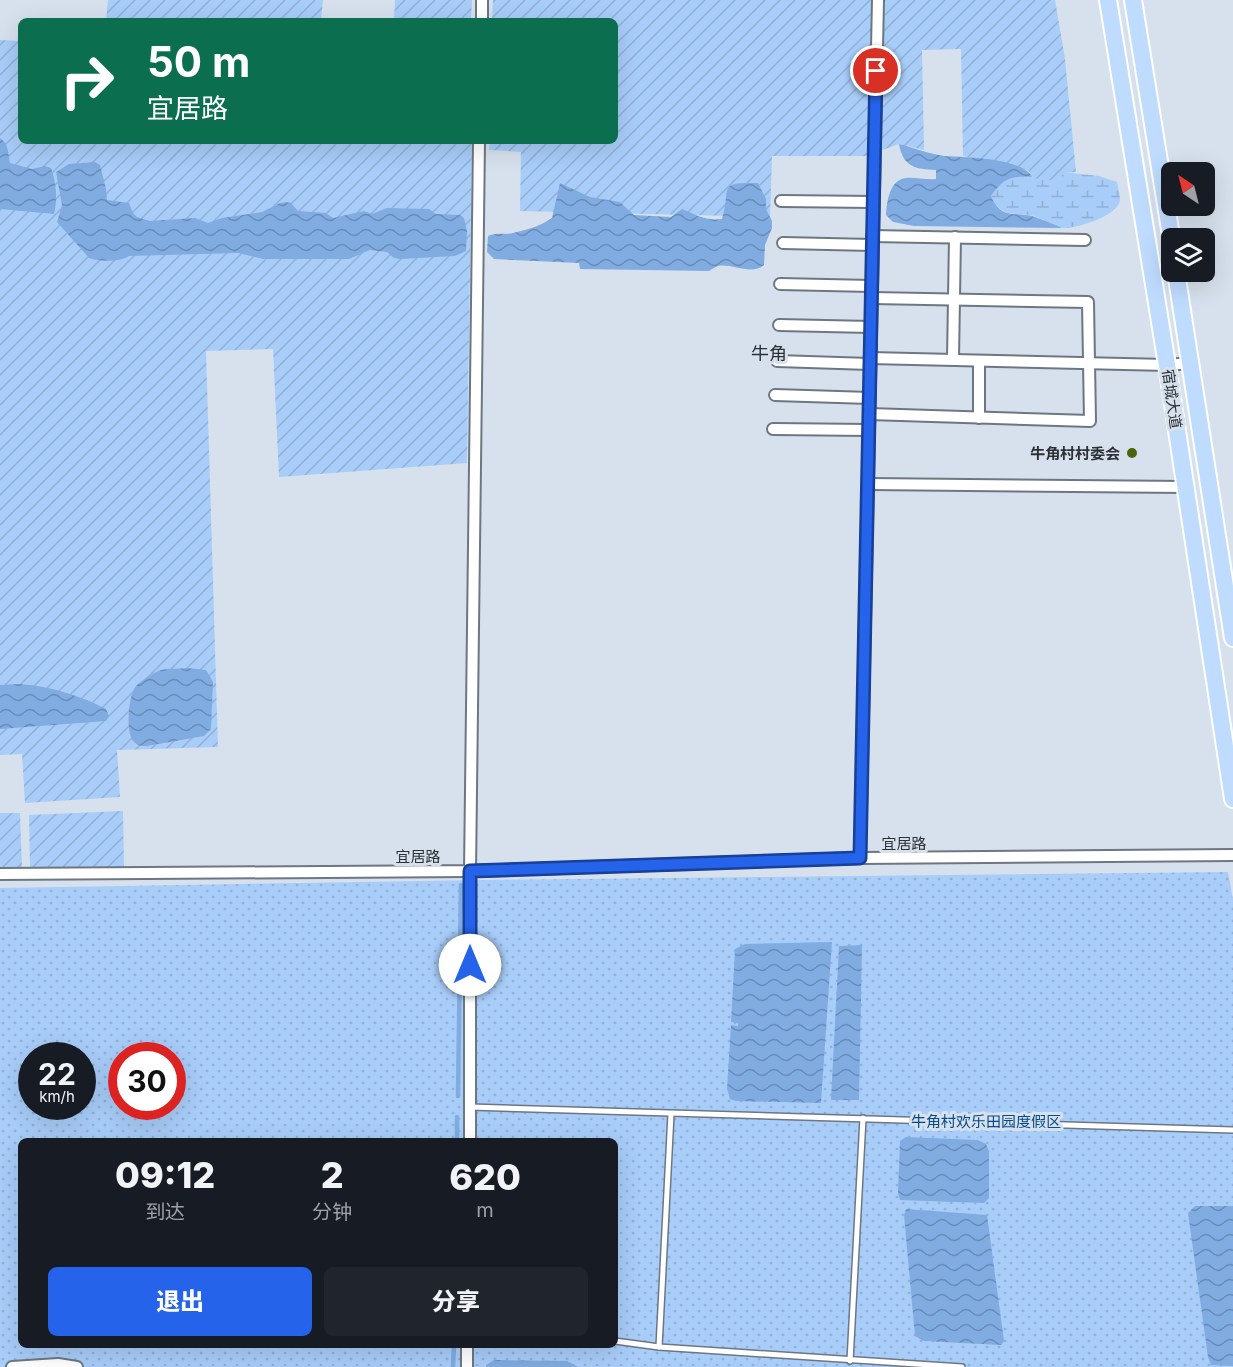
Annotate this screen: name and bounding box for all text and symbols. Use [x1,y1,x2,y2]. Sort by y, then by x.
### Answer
text: 50 m [147,36,250,87]
icon: right [48,42,126,120]
pin [850,45,901,96]
icon: arrive [859,54,892,87]
text: 宜居路 [147,92,228,125]
north arrow [1161,162,1215,216]
map controls [1161,162,1215,282]
button: layers [1161,228,1215,282]
district label: 牛角 [751,343,787,364]
street label: 宿城大道 [1158,368,1186,430]
place label: 牛角村村委会 [1030,444,1120,463]
marker: 牛角村村委会 [1125,446,1139,460]
street label: 宜居路 [881,834,927,853]
street label: 宜居路 [395,847,441,866]
position arrow [438,933,502,997]
speed limit sign: 30 [108,1042,186,1120]
text: 22 [38,1056,76,1092]
text: km/h [39,1087,75,1106]
park label: 牛角村欢乐田园度假区 [911,1112,1061,1131]
text: 09:12 [115,1153,215,1197]
text: 2 [321,1153,344,1197]
text: 620 [449,1155,521,1199]
text: m [476,1198,494,1222]
text: 到达 [145,1200,185,1224]
text: 分钟 [312,1200,352,1224]
button: 退出 [48,1267,312,1336]
button: 分享 [324,1267,588,1336]

